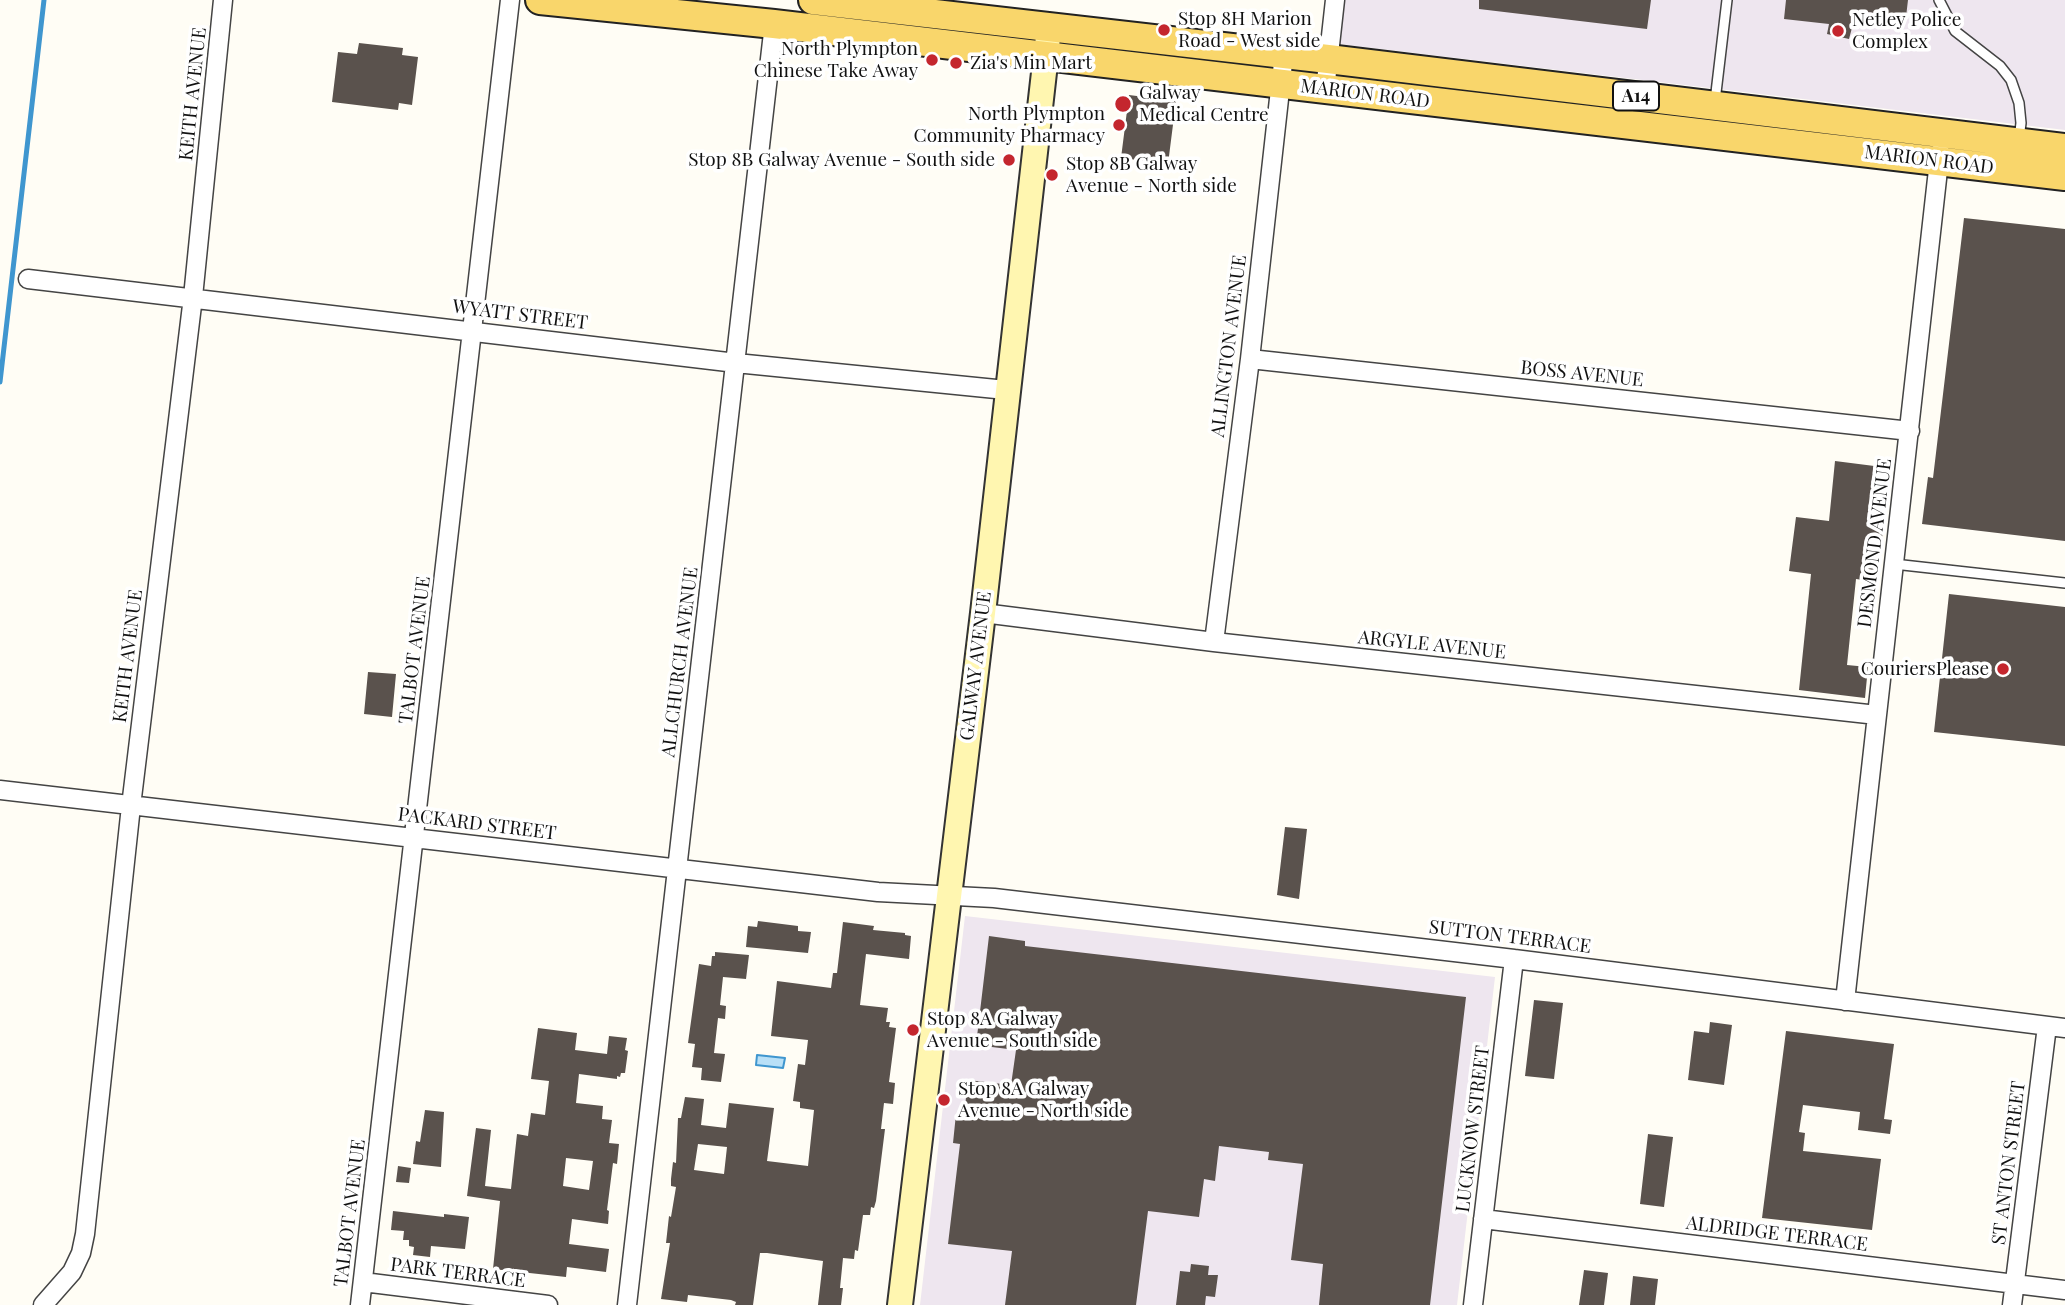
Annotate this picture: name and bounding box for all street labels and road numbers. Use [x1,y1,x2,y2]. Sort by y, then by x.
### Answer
street label: KEITH AVENUE [175,26,211,162]
street label: MARION ROAD [1299,75,1431,113]
road number: A14 [1613,82,1659,110]
street label: MARION ROAD [1863,141,1995,179]
street label: ALLINGTON AVENUE [1207,254,1251,438]
street label: WYATT STREET [451,295,589,335]
street label: BOSS AVENUE [1519,356,1645,392]
street label: DESMOND AVENUE [1853,457,1897,629]
street label: ALLCHURCH AVENUE [657,566,703,758]
street label: TALBOT AVENUE [395,575,435,725]
street label: KEITH AVENUE [109,588,147,724]
street label: GALWAY AVENUE [956,590,996,742]
street label: ARGYLE AVENUE [1357,626,1507,664]
street label: PACKARD STREET [397,803,557,845]
street label: SUTTON TERRACE [1428,916,1592,958]
street label: LUCKNOW STREET [1451,1044,1495,1214]
street label: ST ANTON STREET [1988,1080,2030,1246]
street label: TALBOT AVENUE [330,1138,370,1288]
street label: ALDRIDGE TERRACE [1685,1212,1869,1256]
street label: PARK TERRACE [389,1253,527,1293]

